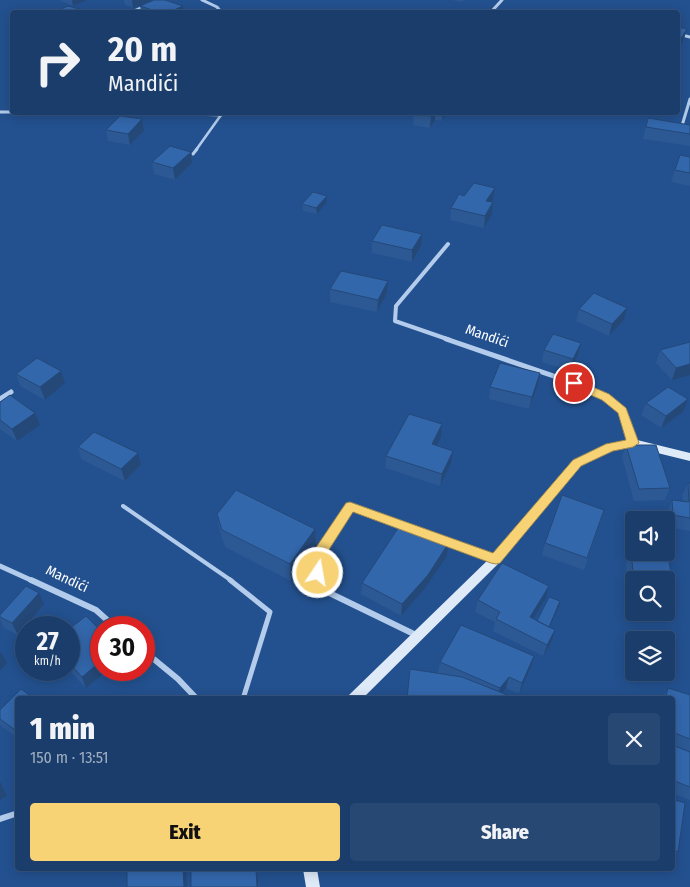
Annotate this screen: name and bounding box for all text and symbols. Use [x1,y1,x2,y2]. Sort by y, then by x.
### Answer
text: 20 m [108,28,177,70]
icon: right [25,30,90,95]
text: Mandići [108,70,178,97]
street label: Mandići [463,321,511,351]
pin [553,362,595,404]
icon: arrive [560,369,588,397]
map controls [625,511,675,681]
button: sound [625,511,675,561]
position arrow [291,546,343,598]
street label: Mandići [43,562,91,596]
button: search [625,571,675,621]
speed limit sign: 30 [90,616,155,681]
text: 27 [36,627,59,657]
button: layers [625,631,675,681]
text: km/h [34,654,61,668]
text: 1 min [30,711,95,747]
button: close [608,713,660,765]
text: 150 m · 13:51 [30,748,109,767]
button: Exit [30,803,340,861]
button: Share [350,803,660,861]

